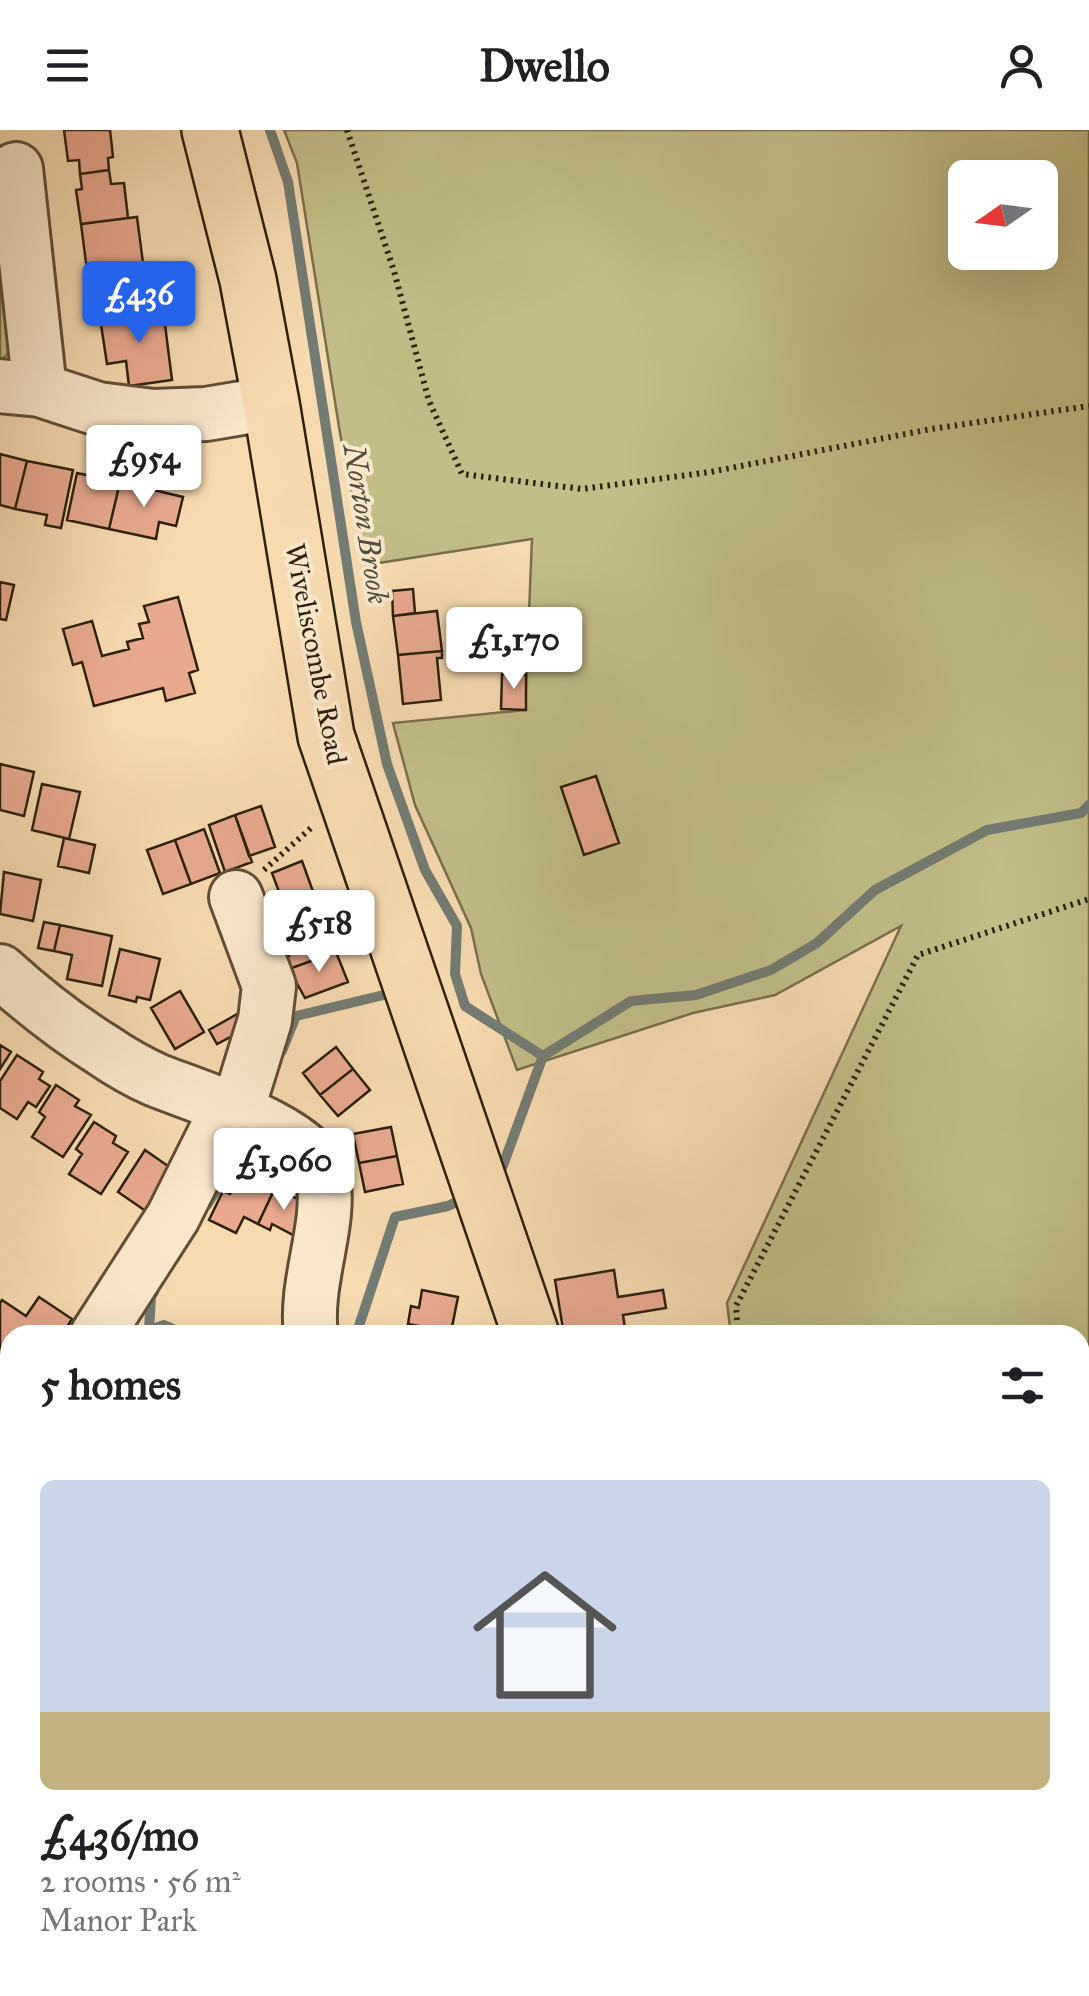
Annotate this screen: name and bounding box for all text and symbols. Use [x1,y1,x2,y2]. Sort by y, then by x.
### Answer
icon: menu [40,38,95,93]
text: Dwello [479,38,610,93]
icon: person [994,38,1049,93]
north arrow [948,160,1058,270]
map controls [948,160,1058,270]
pin: £436 [80,261,198,346]
text: £436 [104,274,174,313]
pin: £954 [85,425,203,510]
text: £954 [108,438,180,477]
water label: Norton Brook [335,440,396,606]
street label: Wiveliscombe Road [277,540,355,768]
pin: £1,170 [433,607,595,692]
text: £1,170 [468,620,560,659]
pin: £518 [260,890,378,975]
text: £518 [286,903,352,942]
pin: £1,060 [203,1128,365,1213]
text: £1,060 [236,1141,332,1180]
icon: filters [995,1358,1050,1413]
text: 5 homes [40,1359,181,1411]
icon: home [455,1545,635,1725]
text: £436/mo [40,1810,199,1862]
text: 2 rooms · 56 m² [40,1862,241,1901]
text: Manor Park [40,1901,197,1940]

